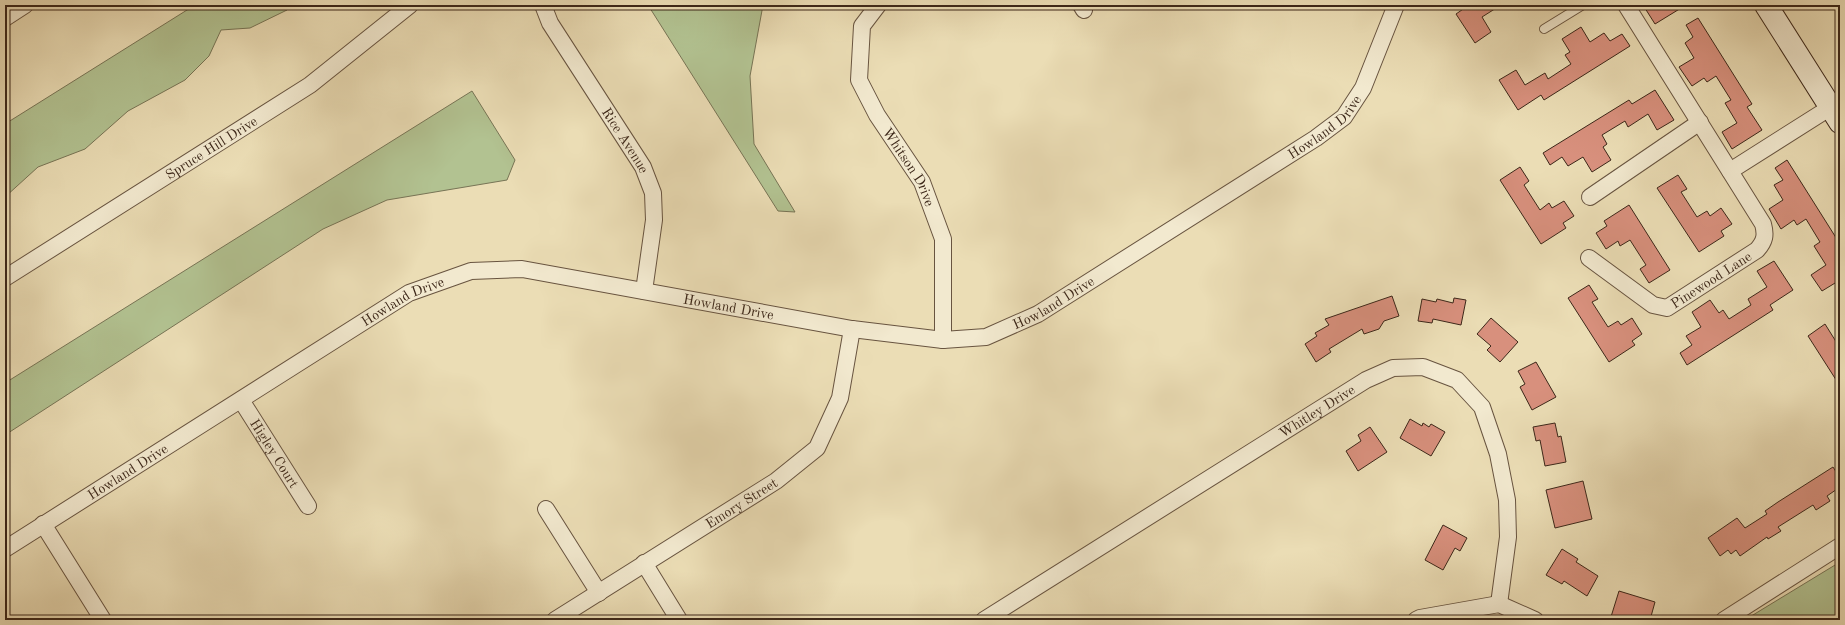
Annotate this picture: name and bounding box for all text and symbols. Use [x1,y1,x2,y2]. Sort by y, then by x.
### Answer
street label: Howland Drive [1286,93,1364,162]
street label: Rice Avenue [599,106,651,175]
street label: Spruce Hill Drive [163,114,260,183]
street label: Whitson Drive [880,125,936,208]
street label: Pinewood Lane [1669,249,1754,312]
street label: Howland Drive [1011,274,1097,332]
street label: Howland Drive [359,275,446,329]
street label: Howland Drive [682,292,775,323]
street label: Whitley Drive [1277,383,1358,441]
street label: Higley Court [247,417,301,491]
street label: Howland Drive [85,442,171,503]
street label: Emory Street [703,476,780,531]

